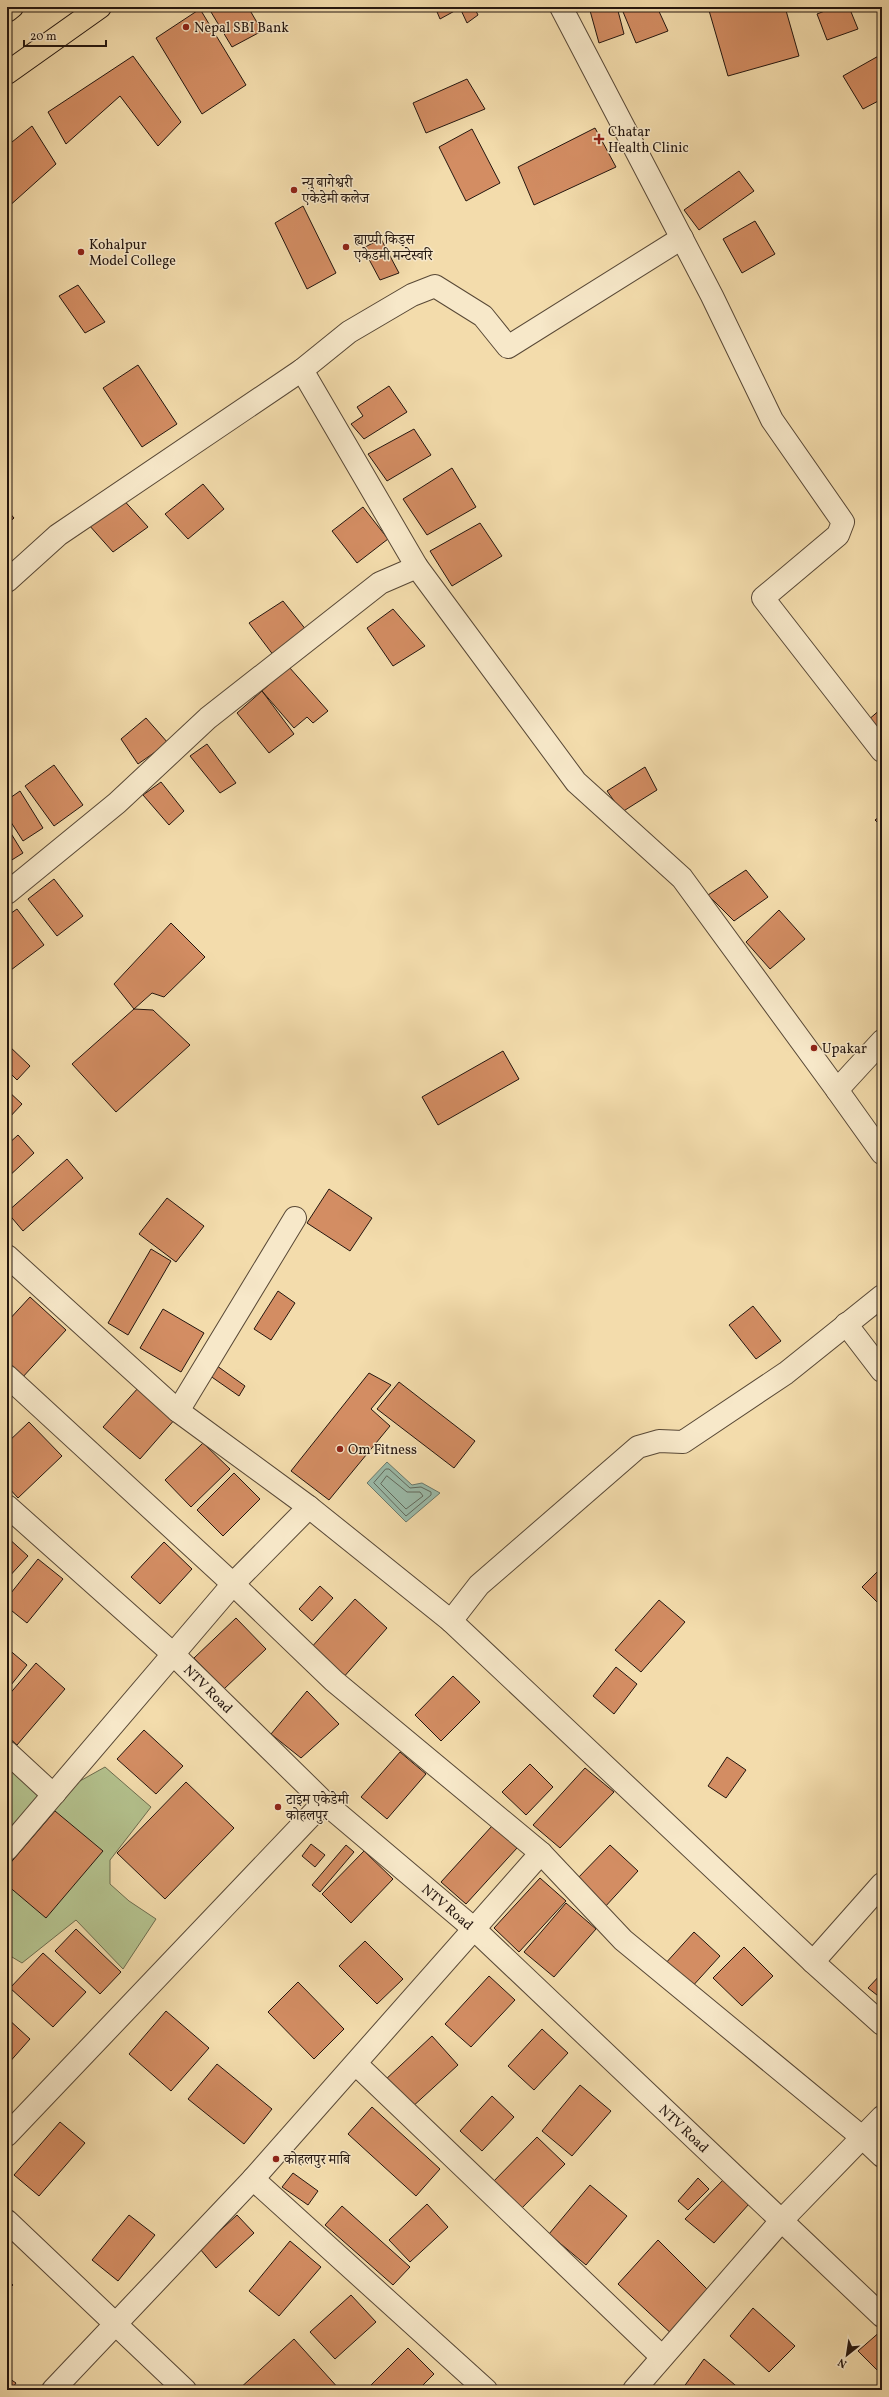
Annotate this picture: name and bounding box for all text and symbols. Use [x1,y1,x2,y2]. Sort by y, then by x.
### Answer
place label: Nepal SBI Bank [194,19,289,38]
scale bar [24,22,106,48]
marker: Nepal SBI Bank [181,22,191,32]
text: 20 m [30,29,57,45]
place label: Chatar Health Clinic [608,123,689,158]
marker: Chatar Health Clinic [593,133,605,145]
place label: न्यु बागेश्वरी एकेडेमी कलेज [301,173,370,209]
marker: न्यु बागेश्वरी एकेडेमी कलेज [289,185,299,195]
place label: ह्याप्पी किड्स एकेडमी मन्टेस्वरि [353,231,433,266]
place label: Kohalpur Model College [89,236,176,271]
marker: ह्याप्पी किड्स एकेडमी मन्टेस्वरि [341,242,351,252]
marker: Kohalpur Model College [76,247,86,257]
place label: Upakar [822,1040,867,1059]
marker: Upakar [809,1043,819,1053]
place label: Om Fitness [348,1441,417,1460]
marker: Om Fitness [335,1444,345,1454]
street label: NTV Road [179,1661,236,1718]
place label: टाइम एकेडेमी कोहलपुर [285,1790,349,1826]
marker: टाइम एकेडेमी कोहलपुर [273,1802,283,1812]
street label: NTV Road [417,1881,477,1935]
street label: NTV Road [654,2101,712,2158]
place label: कोहलपुर माबि [283,2151,351,2170]
marker: कोहलपुर माबि [271,2154,281,2164]
north arrow [827,2335,867,2375]
text: N [836,2354,850,2371]

